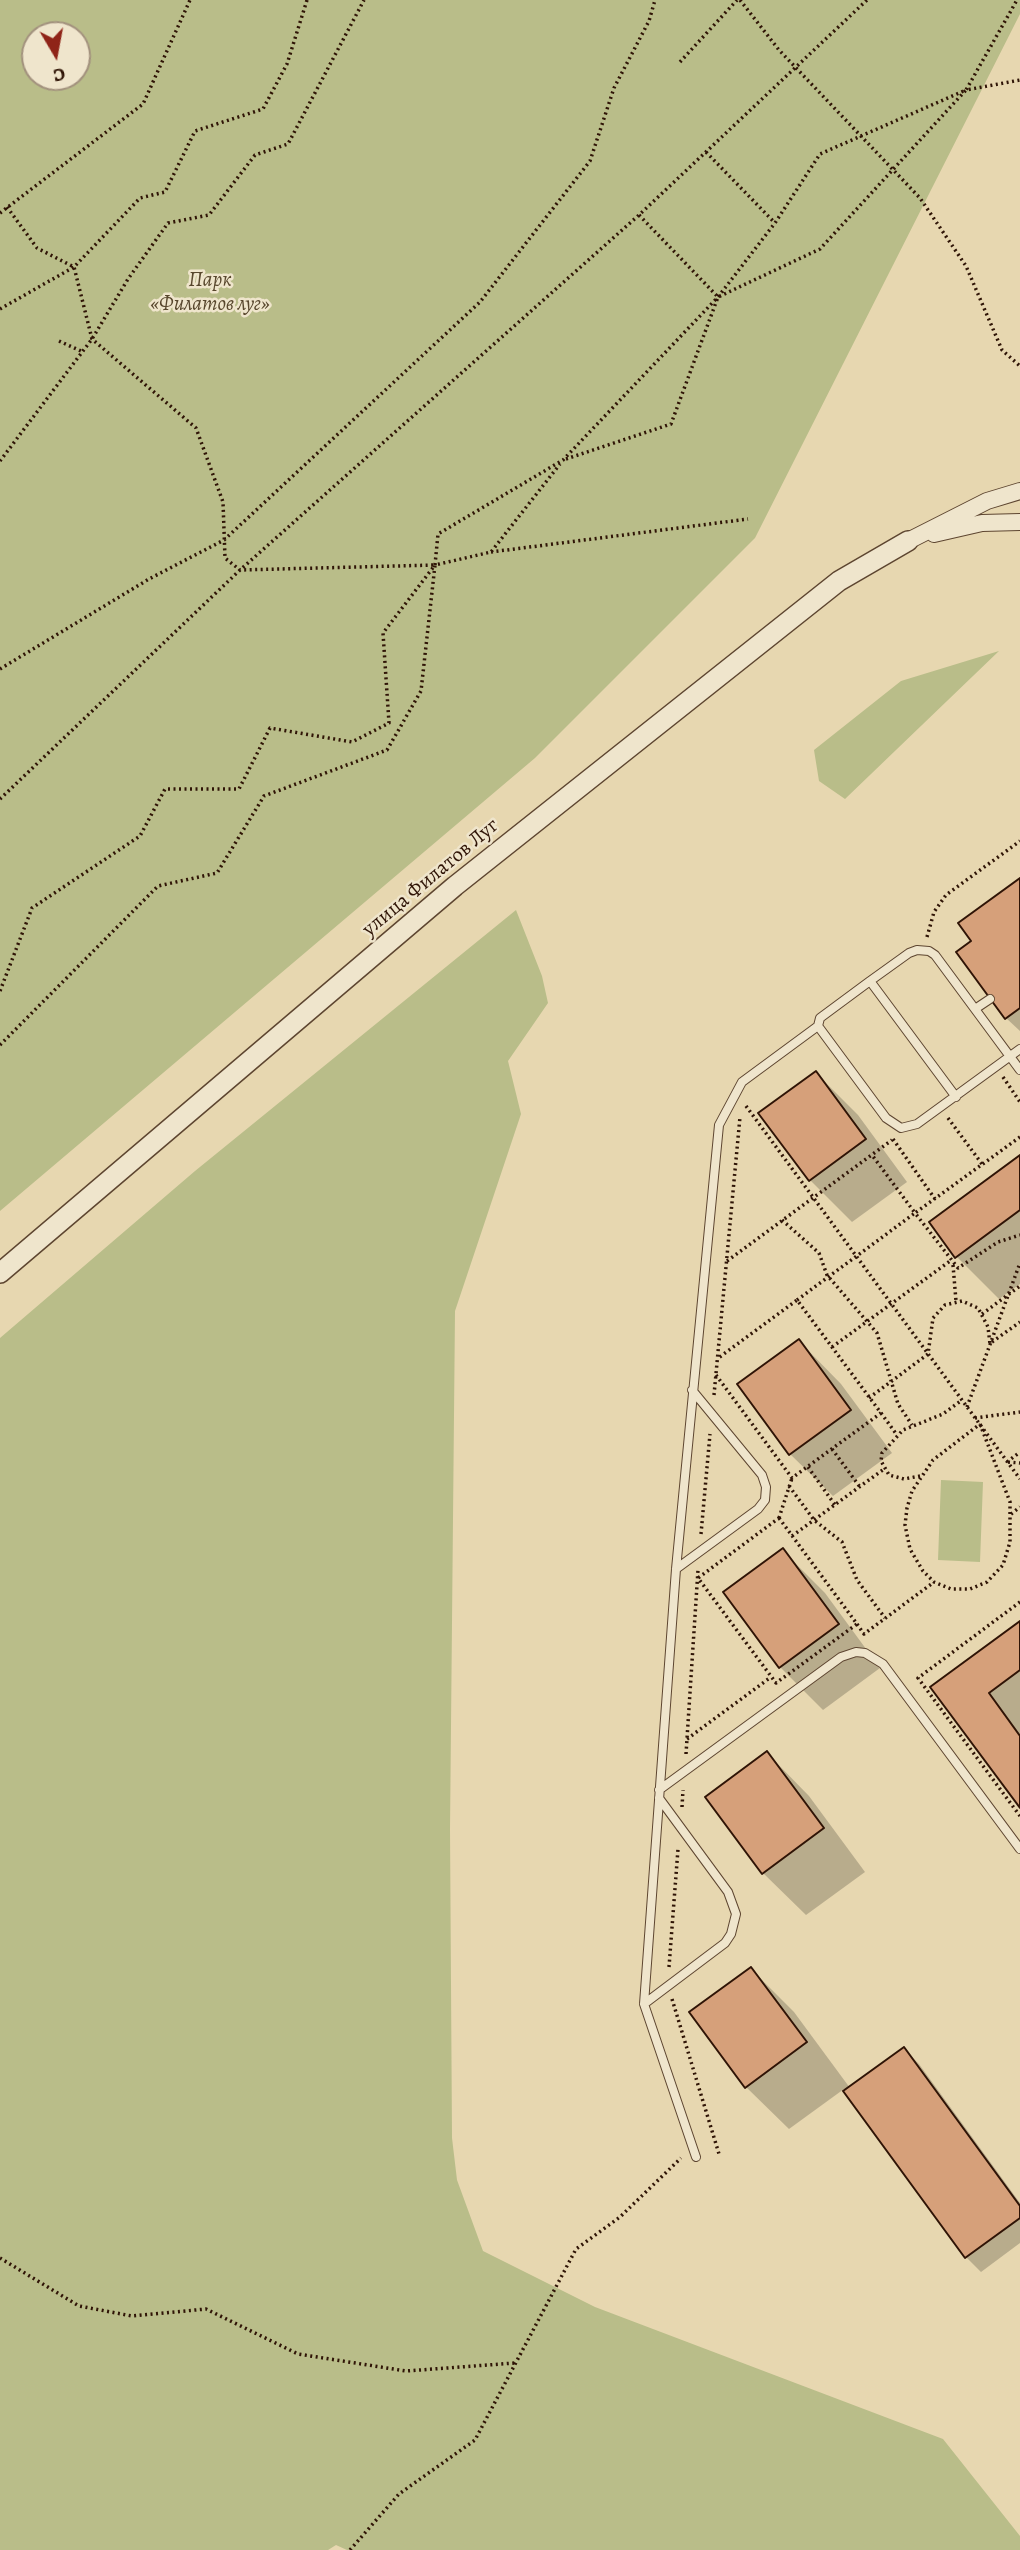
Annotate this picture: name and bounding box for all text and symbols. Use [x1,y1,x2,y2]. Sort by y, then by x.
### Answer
north arrow [21,21,91,91]
text: С [51,61,67,89]
park label: Парк «Филатов луг» [150,268,270,318]
street label: улица Филатов Луг [358,814,504,942]

